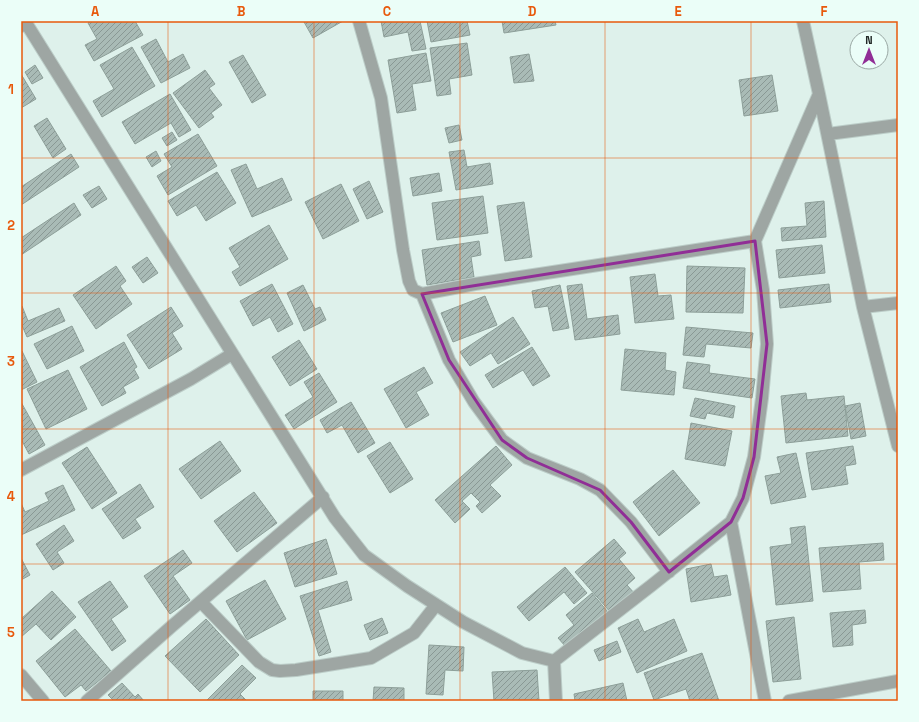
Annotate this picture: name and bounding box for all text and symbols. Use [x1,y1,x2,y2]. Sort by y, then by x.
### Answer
text: A [91,3,100,20]
text: B [237,3,246,20]
text: C [383,3,391,20]
text: D [528,3,537,20]
text: E [674,3,682,20]
text: F [821,3,828,20]
north arrow [849,30,889,70]
text: N [865,33,873,47]
text: 1 [8,81,14,98]
text: 2 [7,217,15,234]
text: 3 [7,353,15,370]
text: 4 [7,488,15,505]
text: 5 [7,624,15,641]

